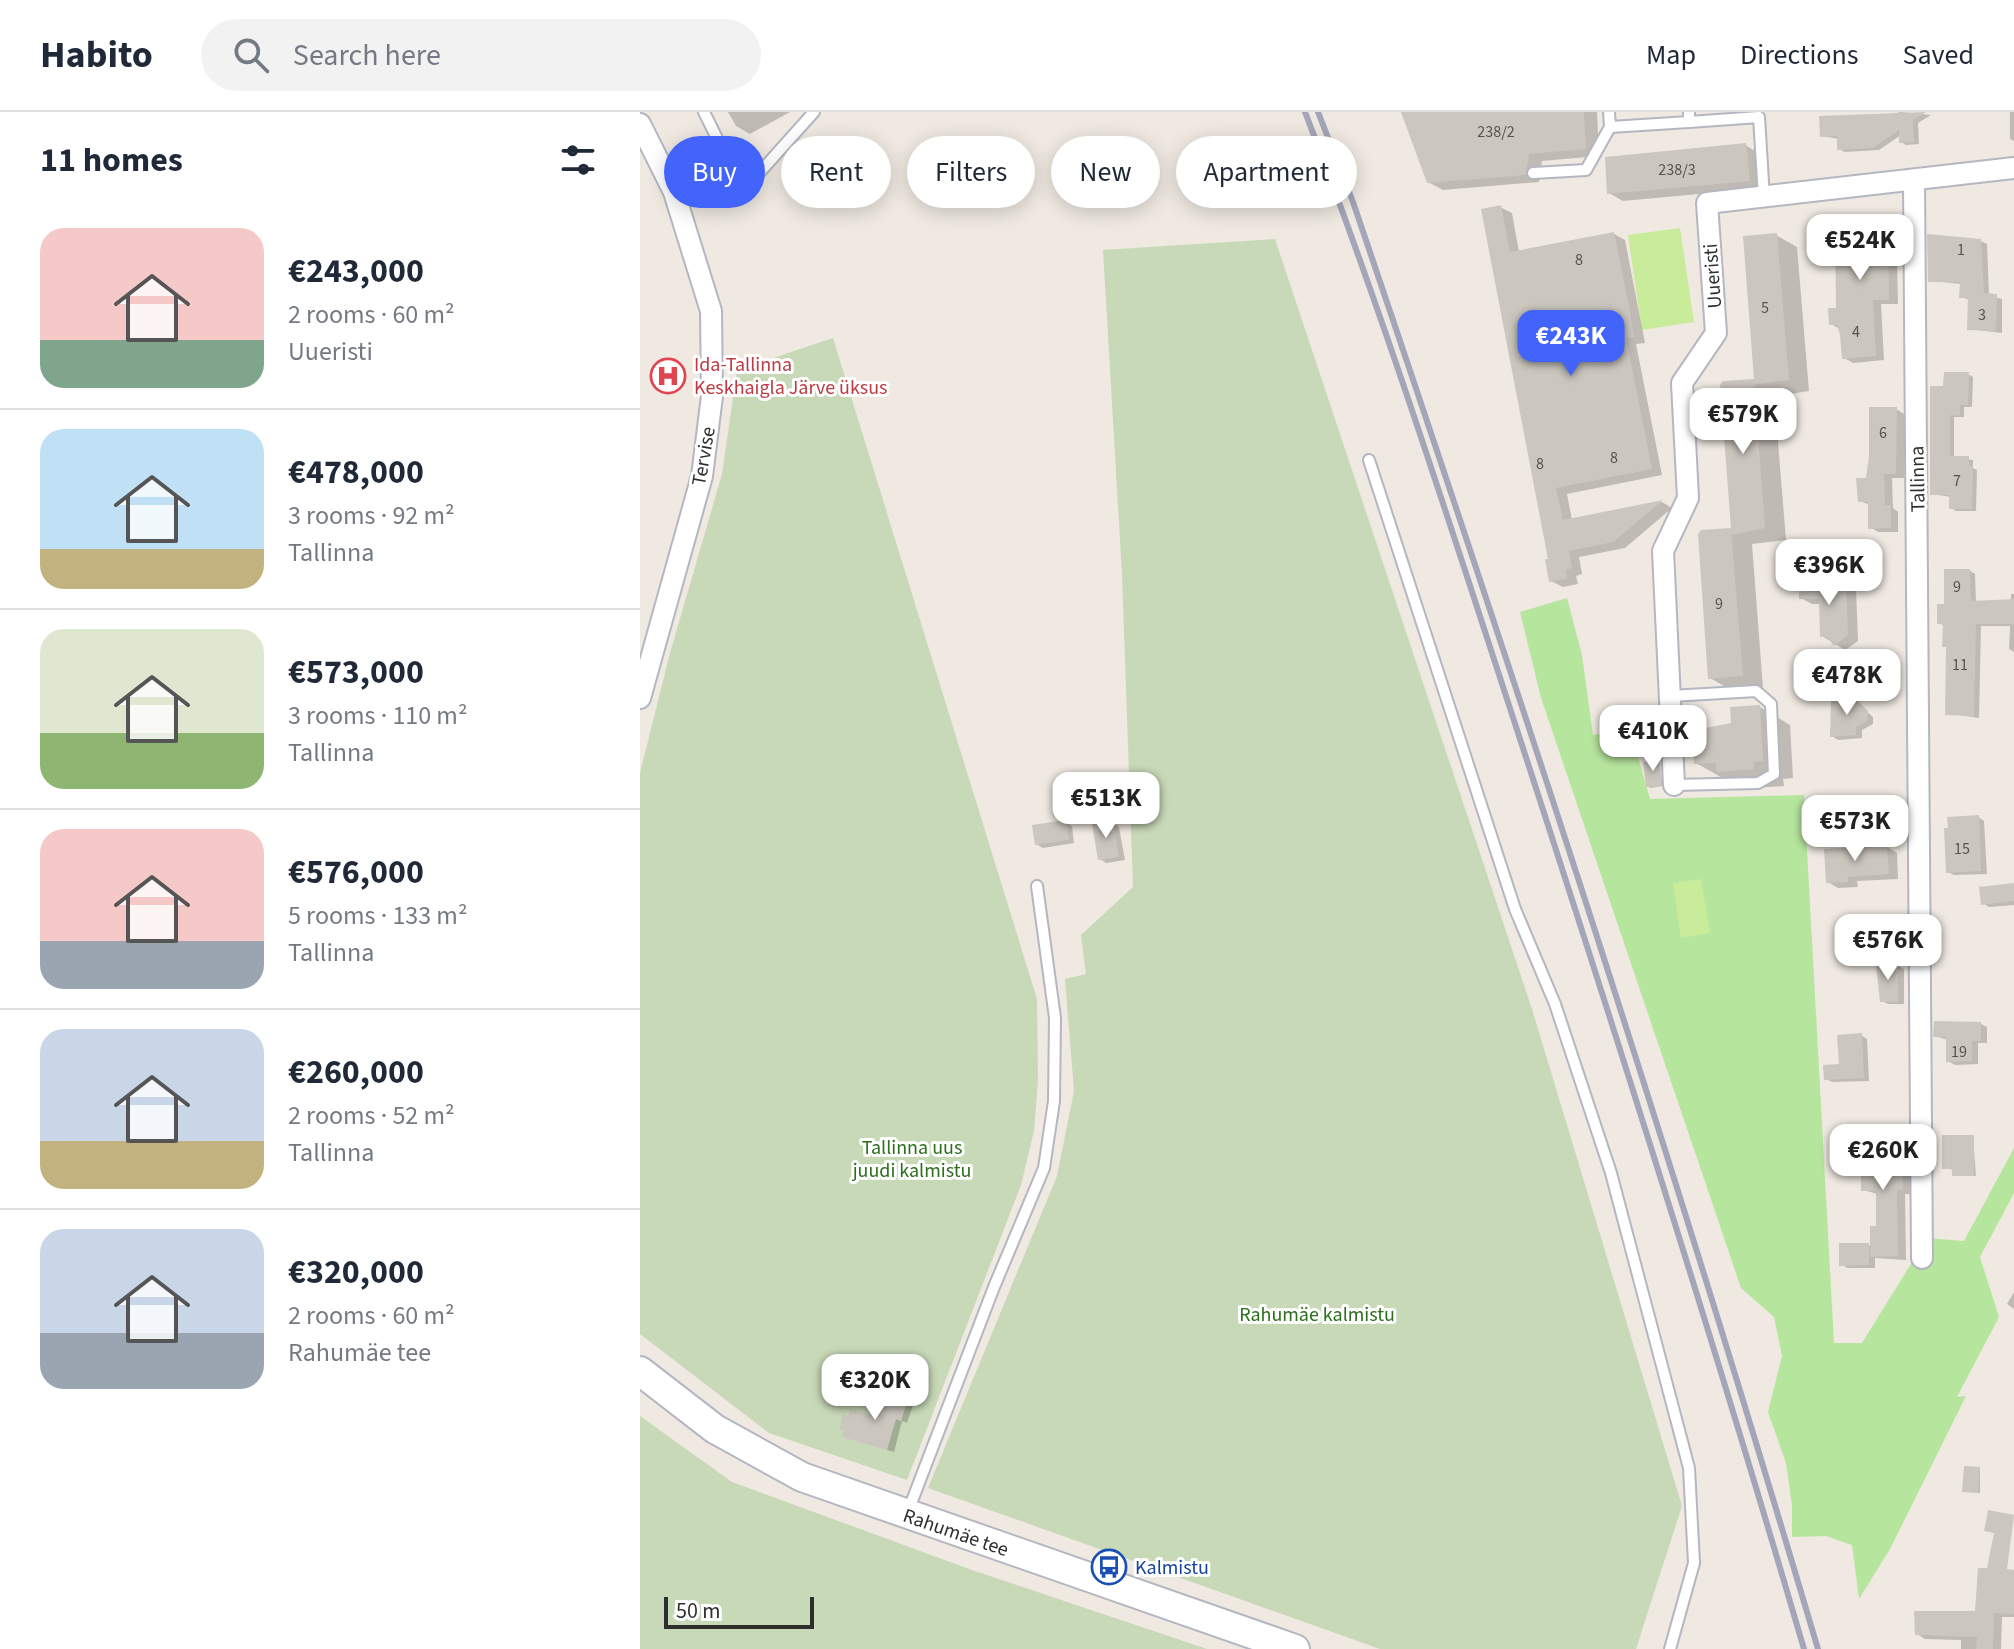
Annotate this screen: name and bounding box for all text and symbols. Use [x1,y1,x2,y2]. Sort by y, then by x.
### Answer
search box [201,19,761,91]
text: Habito [40,28,153,82]
icon: search [229,33,273,77]
text: Search here [293,34,441,77]
text: Map [1646,35,1696,75]
text: Directions [1740,35,1859,75]
text: Saved [1903,35,1974,75]
house number: 238/2 [1477,121,1515,143]
text: 11 homes [40,136,183,185]
chip: Buy [664,136,765,208]
chip: Rent [781,136,891,208]
chip: Filters [907,136,1035,208]
chip: New [1051,136,1160,208]
chip: Apartment [1176,136,1357,208]
icon: filters [556,138,600,182]
house number: 238/3 [1658,159,1696,181]
pin: €524K [1804,214,1916,282]
text: €524K [1825,221,1895,258]
house number: 1 [1957,239,1965,261]
street label: Uueristi [1697,242,1729,309]
text: €243,000 [288,247,424,296]
house number: 8 [1575,249,1583,271]
icon: home [104,260,200,356]
text: 2 rooms · 60 m² [288,296,455,333]
house number: 5 [1761,297,1769,319]
house number: 3 [1978,304,1986,326]
pin: €243K [1515,310,1627,378]
text: €243K [1536,317,1606,354]
house number: 4 [1852,321,1860,343]
text: Uueristi [288,333,373,370]
place label: Ida-Tallinna Keskhaigla Järve üksus [694,351,888,402]
hospital icon: Ida-Tallinna Keskhaigla Järve üksus [649,357,687,395]
pin: €579K [1687,388,1799,456]
text: €579K [1708,395,1778,432]
house number: 6 [1879,422,1887,444]
street label: Tervise [685,424,723,488]
street label: Tallinna [1903,446,1933,512]
house number: 8 [1610,447,1618,469]
text: €478,000 [288,448,424,497]
house number: 8 [1536,453,1544,475]
icon: home [104,461,200,557]
house number: 7 [1953,470,1961,492]
text: 3 rooms · 92 m² [288,497,455,534]
text: Tallinna [288,534,374,571]
pin: €396K [1773,539,1885,607]
text: €396K [1794,546,1864,583]
house number: 9 [1953,576,1961,598]
house number: 9 [1715,593,1723,615]
text: €573,000 [288,648,424,697]
pin: €478K [1791,649,1903,717]
house number: 11 [1952,654,1968,676]
text: €478K [1812,656,1882,693]
icon: home [104,661,200,757]
text: 3 rooms · 110 m² [288,697,467,734]
pin: €410K [1597,705,1709,773]
text: €410K [1618,712,1688,749]
text: Tallinna [288,734,374,771]
pin: €513K [1050,772,1162,840]
text: €513K [1071,779,1141,816]
pin: €573K [1799,795,1911,863]
text: €573K [1820,802,1890,839]
house number: 15 [1954,838,1970,860]
text: €576,000 [288,848,424,897]
icon: home [104,861,200,957]
text: 5 rooms · 133 m² [288,897,467,934]
pin: €576K [1832,914,1944,982]
text: €576K [1853,921,1923,958]
text: Tallinna [288,934,374,971]
house number: 19 [1951,1041,1967,1063]
text: €260,000 [288,1048,424,1097]
icon: home [104,1061,200,1157]
text: 2 rooms · 52 m² [288,1097,455,1134]
pin: €260K [1827,1124,1939,1192]
text: €260K [1848,1131,1918,1168]
text: Tallinna [288,1134,374,1171]
park label: Tallinna uus juudi kalmistu [852,1134,971,1185]
text: €320,000 [288,1248,424,1297]
icon: home [104,1261,200,1357]
text: 2 rooms · 60 m² [288,1297,455,1334]
park label: Rahumäe kalmistu [1239,1301,1395,1329]
text: Rahumäe tee [288,1334,431,1371]
pin: €320K [819,1354,931,1422]
text: €320K [840,1361,910,1398]
street label: Rahumäe tee [899,1502,1012,1564]
bus stop icon: Kalmistu [1090,1548,1128,1586]
place label: Kalmistu [1135,1554,1209,1582]
scale bar [664,1593,814,1629]
text: 50 m [676,1595,721,1627]

